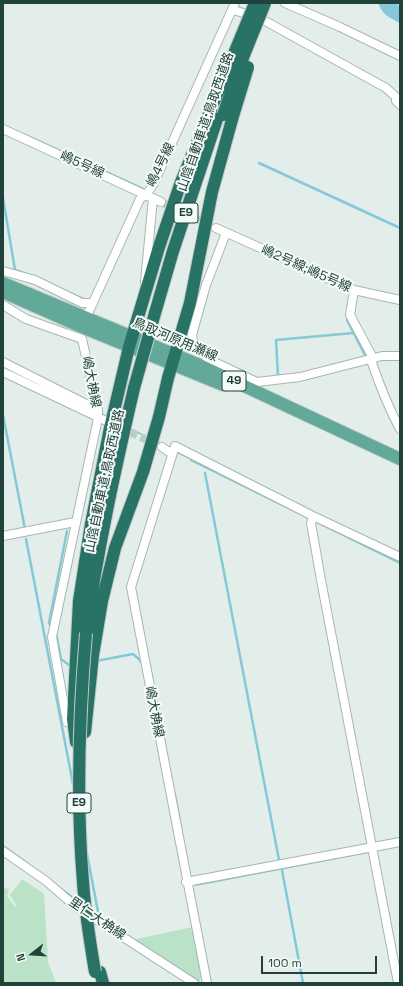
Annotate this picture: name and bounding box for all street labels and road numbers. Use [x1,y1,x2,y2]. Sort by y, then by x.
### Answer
street label: 山陰自動車道;鳥取西道路 [175,50,237,194]
street label: 嶋4号線 [144,140,178,190]
street label: 嶋5号線 [58,148,106,182]
road number: E9 [174,203,198,223]
street label: 嶋2号線;嶋5号線 [259,242,353,296]
street label: 鳥取河原用瀬線 [130,315,220,365]
street label: 嶋大桷線 [78,355,104,409]
road number: 49 [222,371,246,391]
street label: 山陰自動車道;鳥取西道路 [82,408,128,554]
street label: 嶋大桷線 [141,685,167,739]
road number: E9 [67,793,91,813]
street label: 里仁大桷線 [66,894,128,944]

